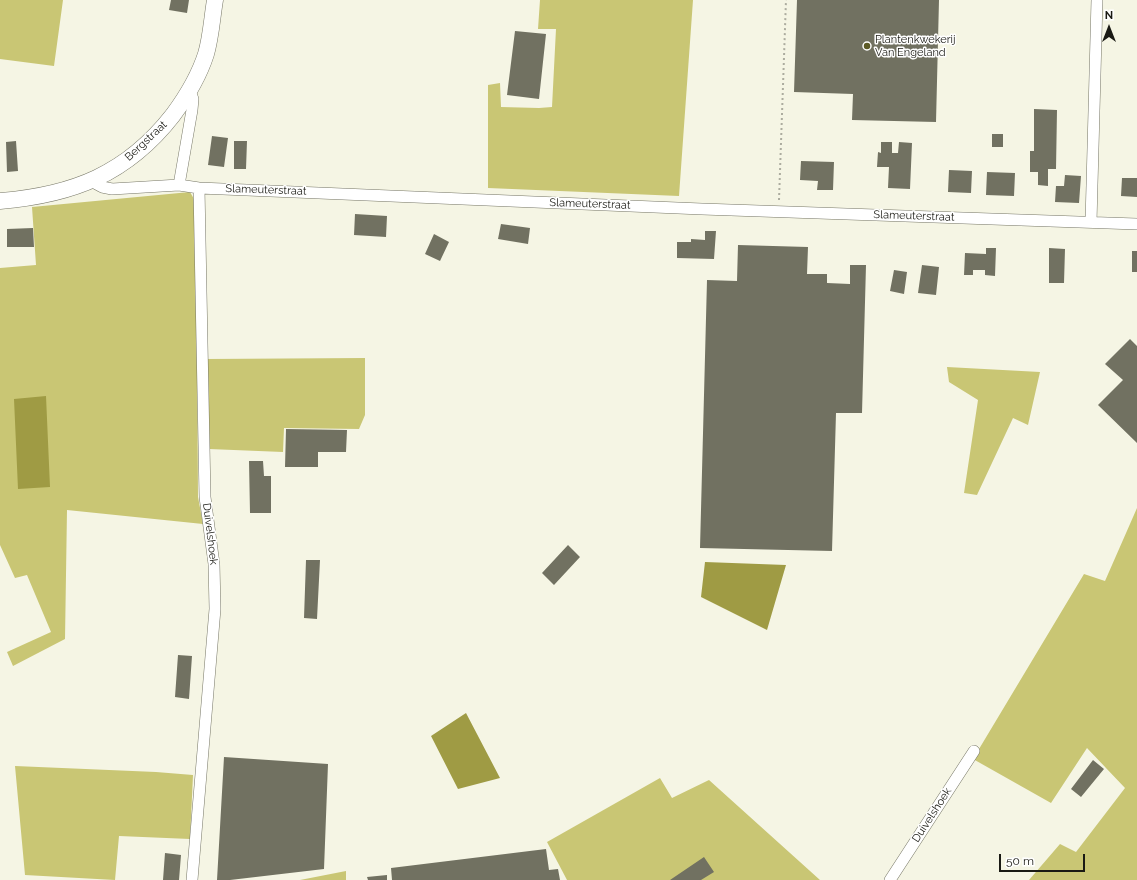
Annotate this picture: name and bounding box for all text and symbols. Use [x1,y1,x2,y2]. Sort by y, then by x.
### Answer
north arrow [1089,8,1129,48]
text: N [1105,9,1113,22]
place label: Plantenkwekerij Van Engeland [875,33,955,59]
marker: Plantenkwekerij Van Engeland [862,41,872,51]
street label: Bergstraat [122,118,170,164]
street label: Slameuterstraat [225,182,307,198]
street label: Slameuterstraat [549,196,631,212]
street label: Slameuterstraat [873,208,955,224]
street label: Duivelshoek [200,502,220,566]
street label: Duivelshoek [909,785,955,845]
scale bar [1001,846,1087,872]
text: 50 m [1006,854,1034,868]

